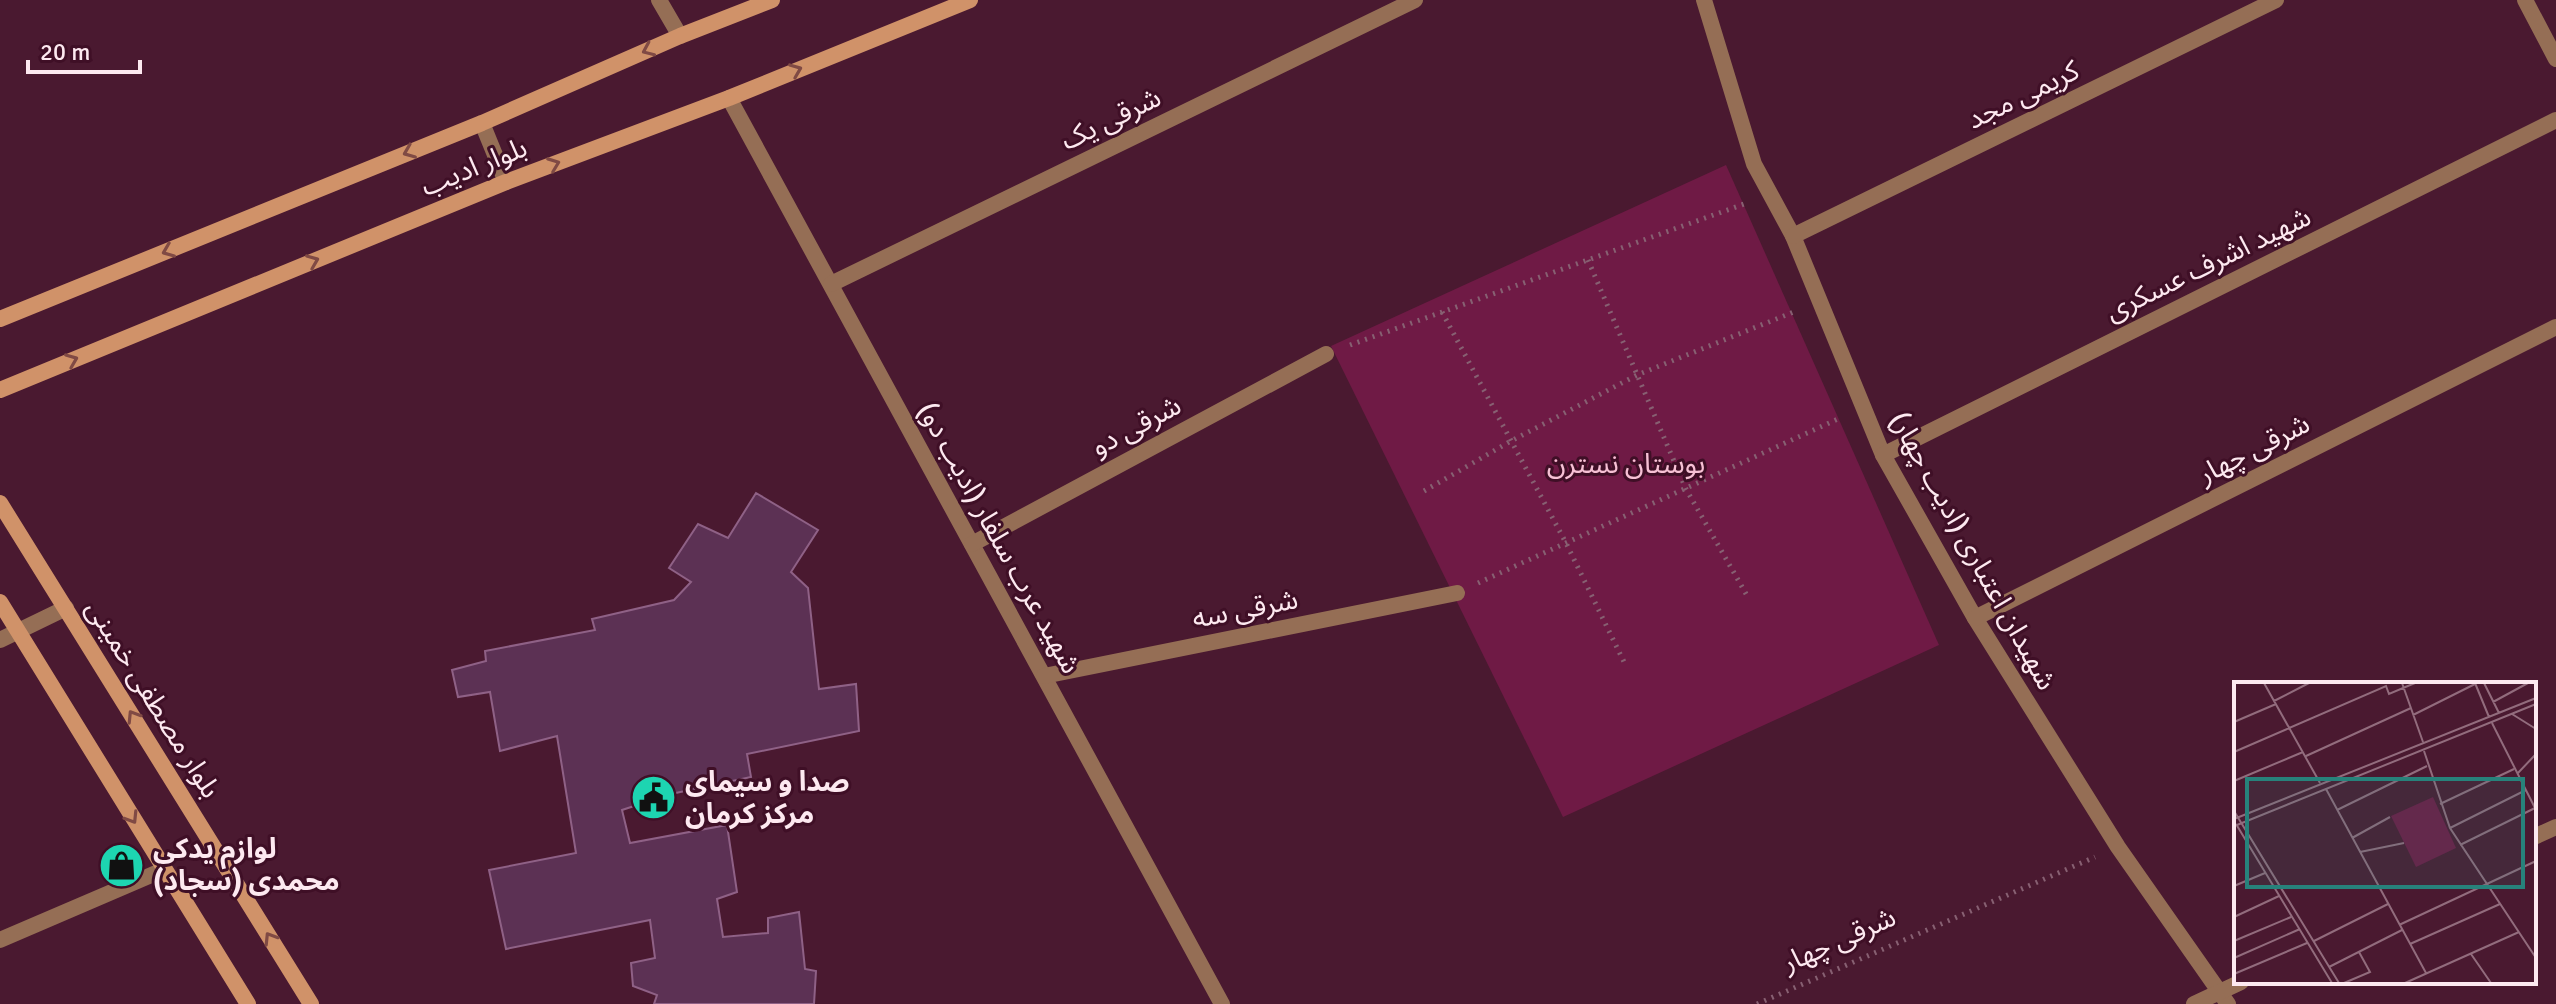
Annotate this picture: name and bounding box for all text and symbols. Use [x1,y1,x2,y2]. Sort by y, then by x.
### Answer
scale bar [28,24,140,74]
text: 20 m [40,37,90,67]
one-way arrow [641,41,656,57]
street label: کریمی مجد [1961,53,2085,137]
one-way arrow [788,64,802,80]
street label: شرقی یک [1055,80,1167,158]
street label: بلوار ادیب [416,130,532,204]
one-way arrow [403,143,417,159]
one-way arrow [546,157,560,174]
street label: شهید اشرف عسکری [2100,199,2316,329]
one-way arrow [162,241,176,258]
one-way arrow [305,254,319,271]
one-way arrow [64,353,78,370]
street label: شرقی دو [1085,388,1187,464]
street label: شهید عرب سلفار (ادیب دو) [910,396,1088,680]
street label: شهیدان اعتباری (ادیب چهار) [1882,406,2064,696]
street label: شرقی چهار [2192,406,2315,492]
park label: بوستان نسترن [1547,447,1705,481]
street label: شرقی سه [1189,582,1301,636]
street label: بلوار مصطفی خمینی [78,594,228,804]
inset map [2234,682,2536,984]
one-way arrow [128,711,143,725]
place label: صدا و سیمای مرکز کرمان [685,765,850,831]
public building icon: صدا و سیمای مرکز کرمان [630,774,678,822]
one-way arrow [122,809,137,824]
place label: لوازم یدکی محمدی (سجاد) [153,832,340,898]
shop icon: لوازم یدکی محمدی (سجاد) [98,841,146,889]
street label: شرقی چهار [1776,900,1901,981]
one-way arrow [264,932,279,947]

